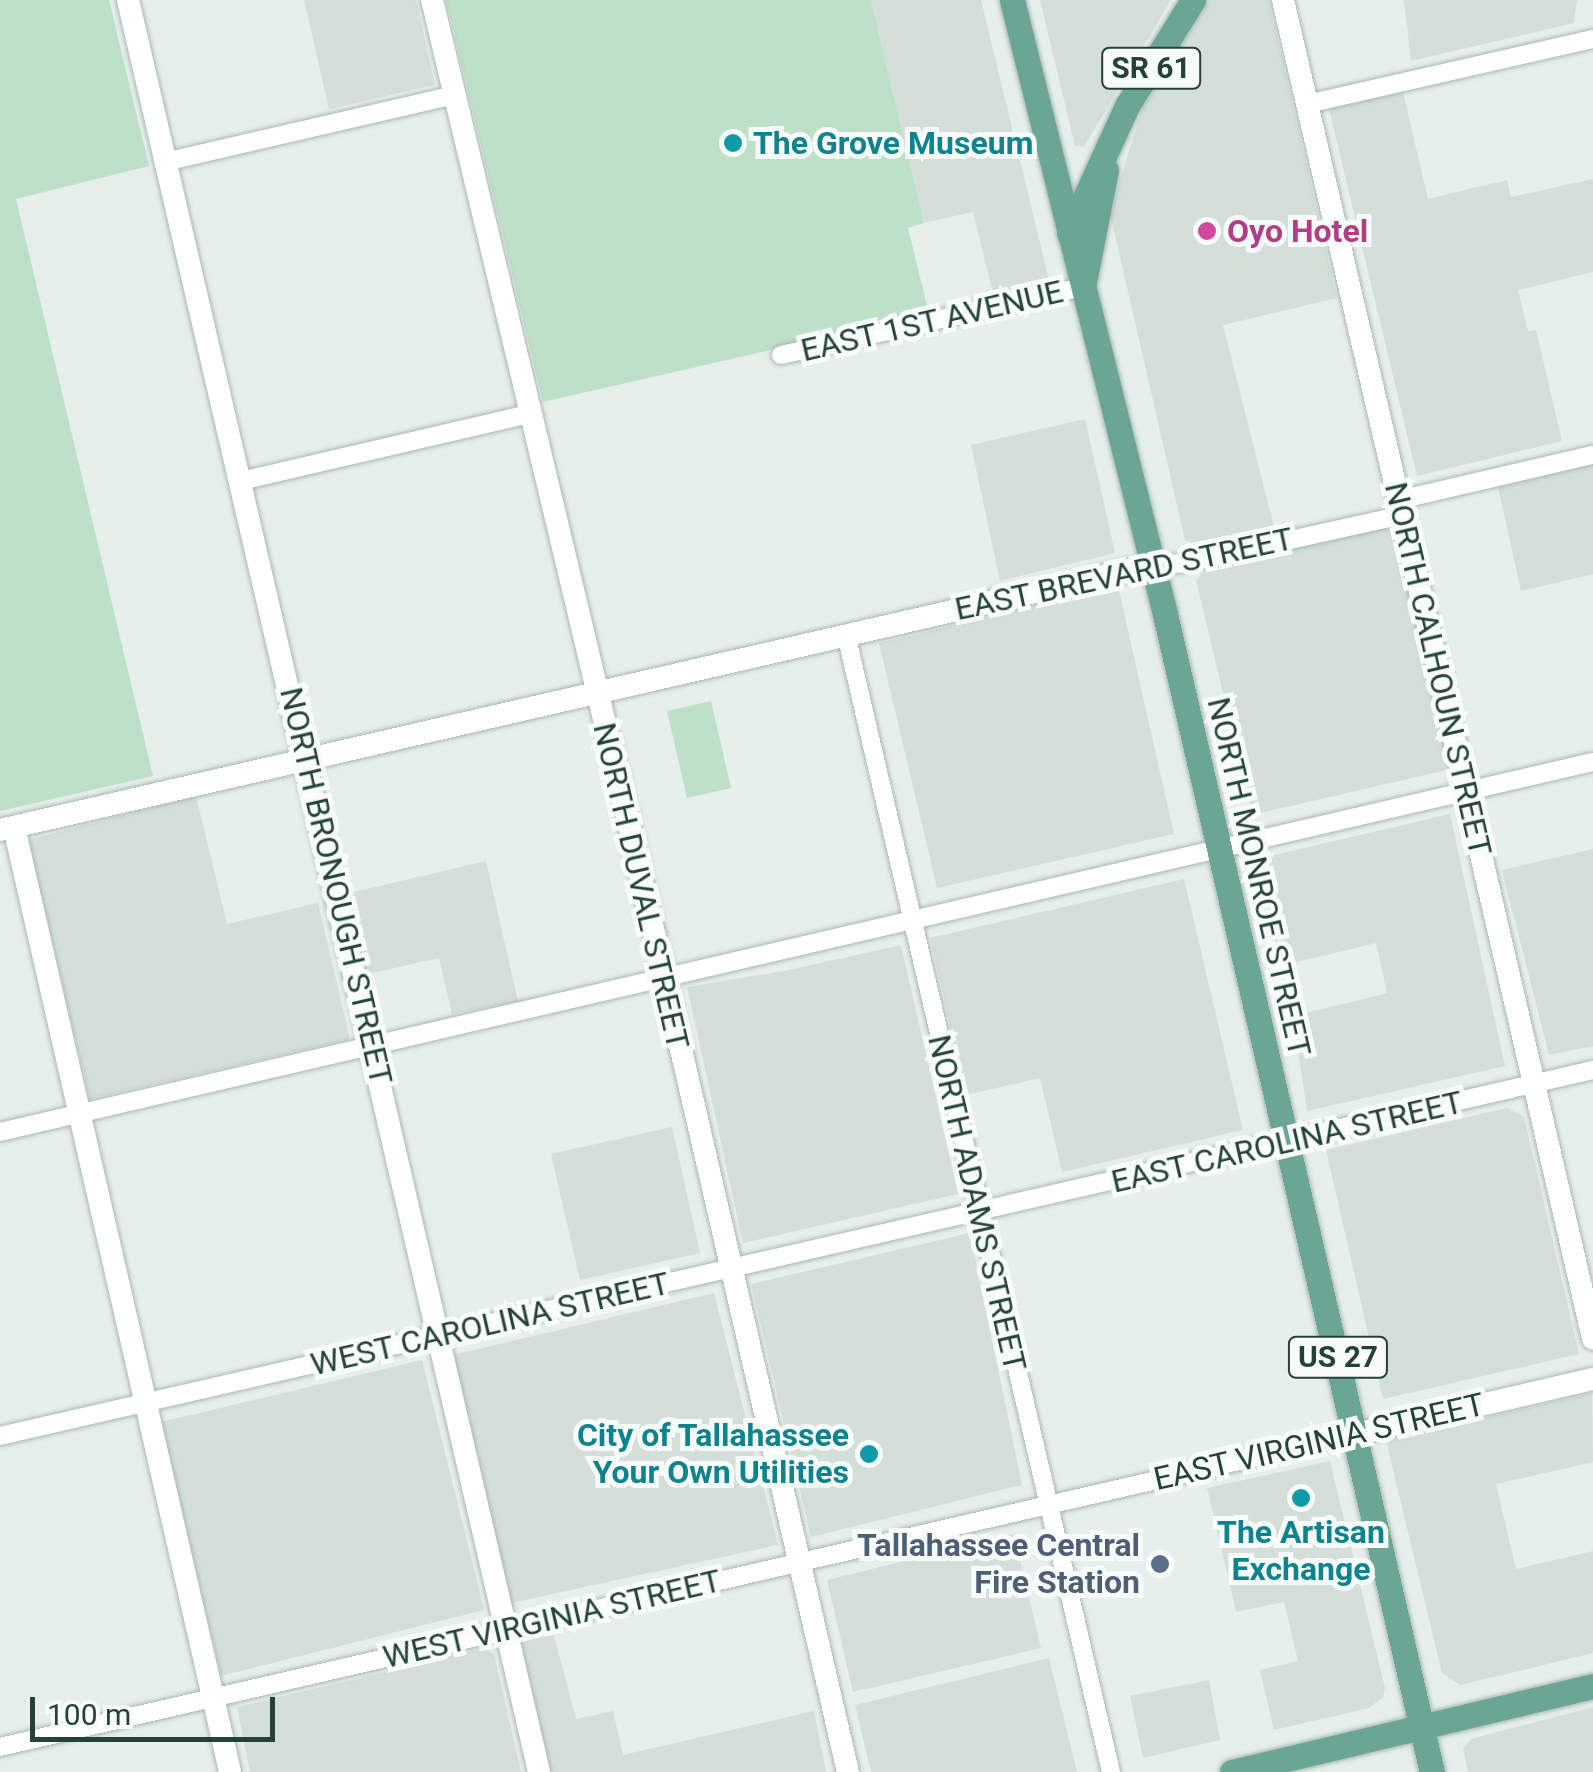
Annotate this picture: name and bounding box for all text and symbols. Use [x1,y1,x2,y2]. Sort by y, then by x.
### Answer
road number: SR 61 [1101,43,1201,93]
place label: The Grove Museum [753,124,1033,162]
marker: The Grove Museum [722,132,744,154]
place label: Oyo Hotel [1227,212,1368,250]
marker: Oyo Hotel [1196,220,1218,242]
street label: EAST 1ST AVENUE [797,272,1067,370]
street label: NORTH CALHOUN STREET [1376,479,1500,859]
street label: EAST BREVARD STREET [951,519,1297,629]
street label: NORTH BRONOUGH STREET [272,684,400,1088]
street label: NORTH MONROE STREET [1199,694,1319,1060]
street label: NORTH DUVAL STREET [585,719,697,1053]
street label: NORTH ADAMS STREET [920,1031,1034,1375]
street label: EAST CAROLINA STREET [1107,1083,1467,1201]
street label: WEST CAROLINA STREET [307,1264,673,1384]
road number: US 27 [1286,1332,1390,1382]
street label: EAST VIRGINIA STREET [1150,1385,1488,1499]
place label: City of Tallahassee Your Own Utilities [576,1417,849,1492]
marker: City of Tallahassee Your Own Utilities [858,1443,880,1465]
marker: The Artisan Exchange [1290,1487,1312,1509]
place label: The Artisan Exchange [1217,1514,1385,1589]
place label: Tallahassee Central Fire Station [857,1527,1140,1602]
marker: Tallahassee Central Fire Station [1149,1553,1171,1575]
street label: WEST VIRGINIA STREET [379,1561,725,1677]
scale bar [35,1677,280,1739]
text: 100 m [47,1697,131,1732]

